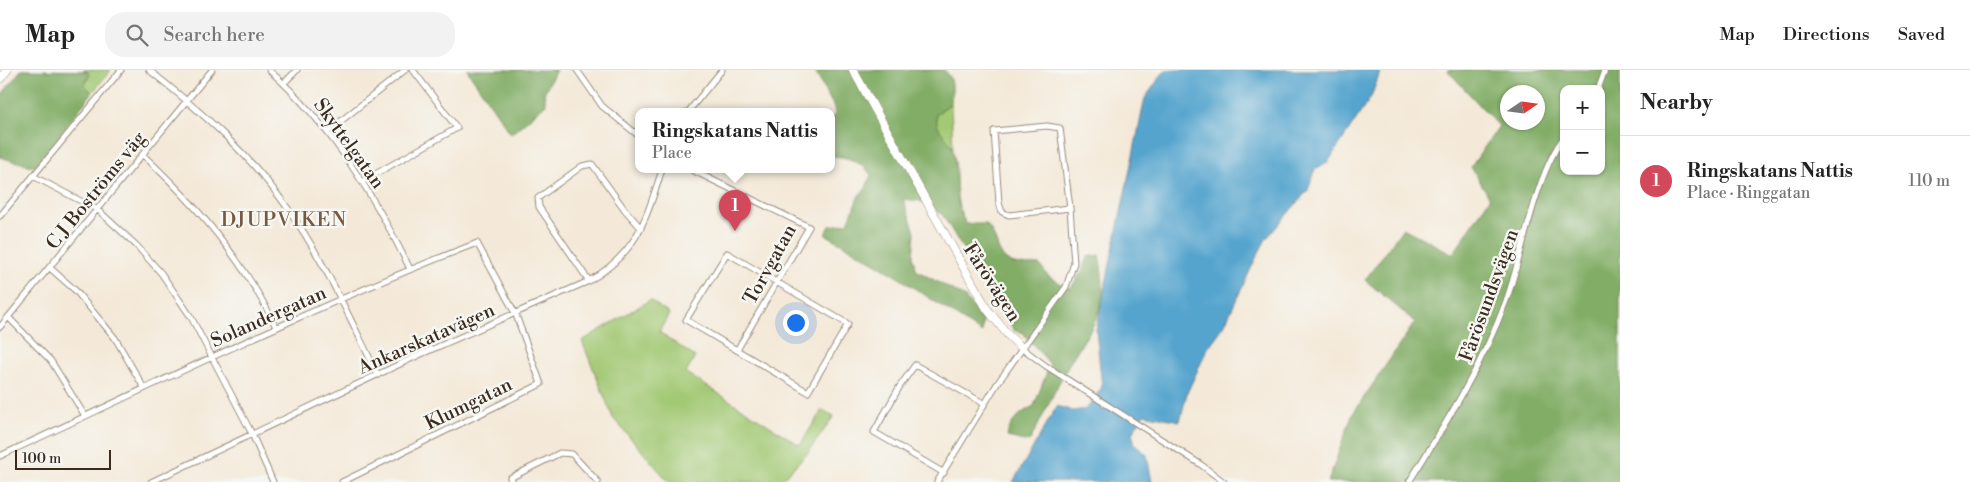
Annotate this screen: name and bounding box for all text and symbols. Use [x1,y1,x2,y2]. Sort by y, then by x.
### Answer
search box [105,12,455,57]
text: Map [25,20,75,50]
icon: search [123,21,151,49]
text: Search here [163,23,265,47]
text: Map [1719,23,1755,46]
text: Directions [1783,23,1870,46]
text: Saved [1898,23,1945,46]
north arrow [1500,85,1545,130]
map controls [1560,85,1605,175]
button: + [1560,85,1605,130]
text: Nearby [1640,90,1713,116]
street label: Skyttelgatan [308,94,390,193]
popup [635,108,835,173]
text: Ringskatans Nattis [652,119,818,143]
street label: C J Boströms väg [41,127,151,255]
button: − [1560,130,1605,175]
text: Place [652,143,692,163]
text: Ringskatans Nattis [1687,159,1853,183]
text: 1 [1652,171,1660,191]
text: 110 m [1908,171,1950,191]
text: Place · Ringgatan [1687,183,1810,203]
pin: 1 [719,190,751,231]
district label: DJUPVIKEN [221,208,347,233]
street label: Torvgatan [738,220,802,309]
street label: Fårösundsvägen [1454,226,1524,365]
street label: Fårövägen [958,239,1026,326]
street label: Solandergatan [207,281,330,353]
street label: Ankarskatavägen [353,298,499,380]
your location [783,310,809,336]
street label: Klumgatan [421,372,516,435]
scale bar [15,447,111,470]
text: 100 m [22,450,61,468]

